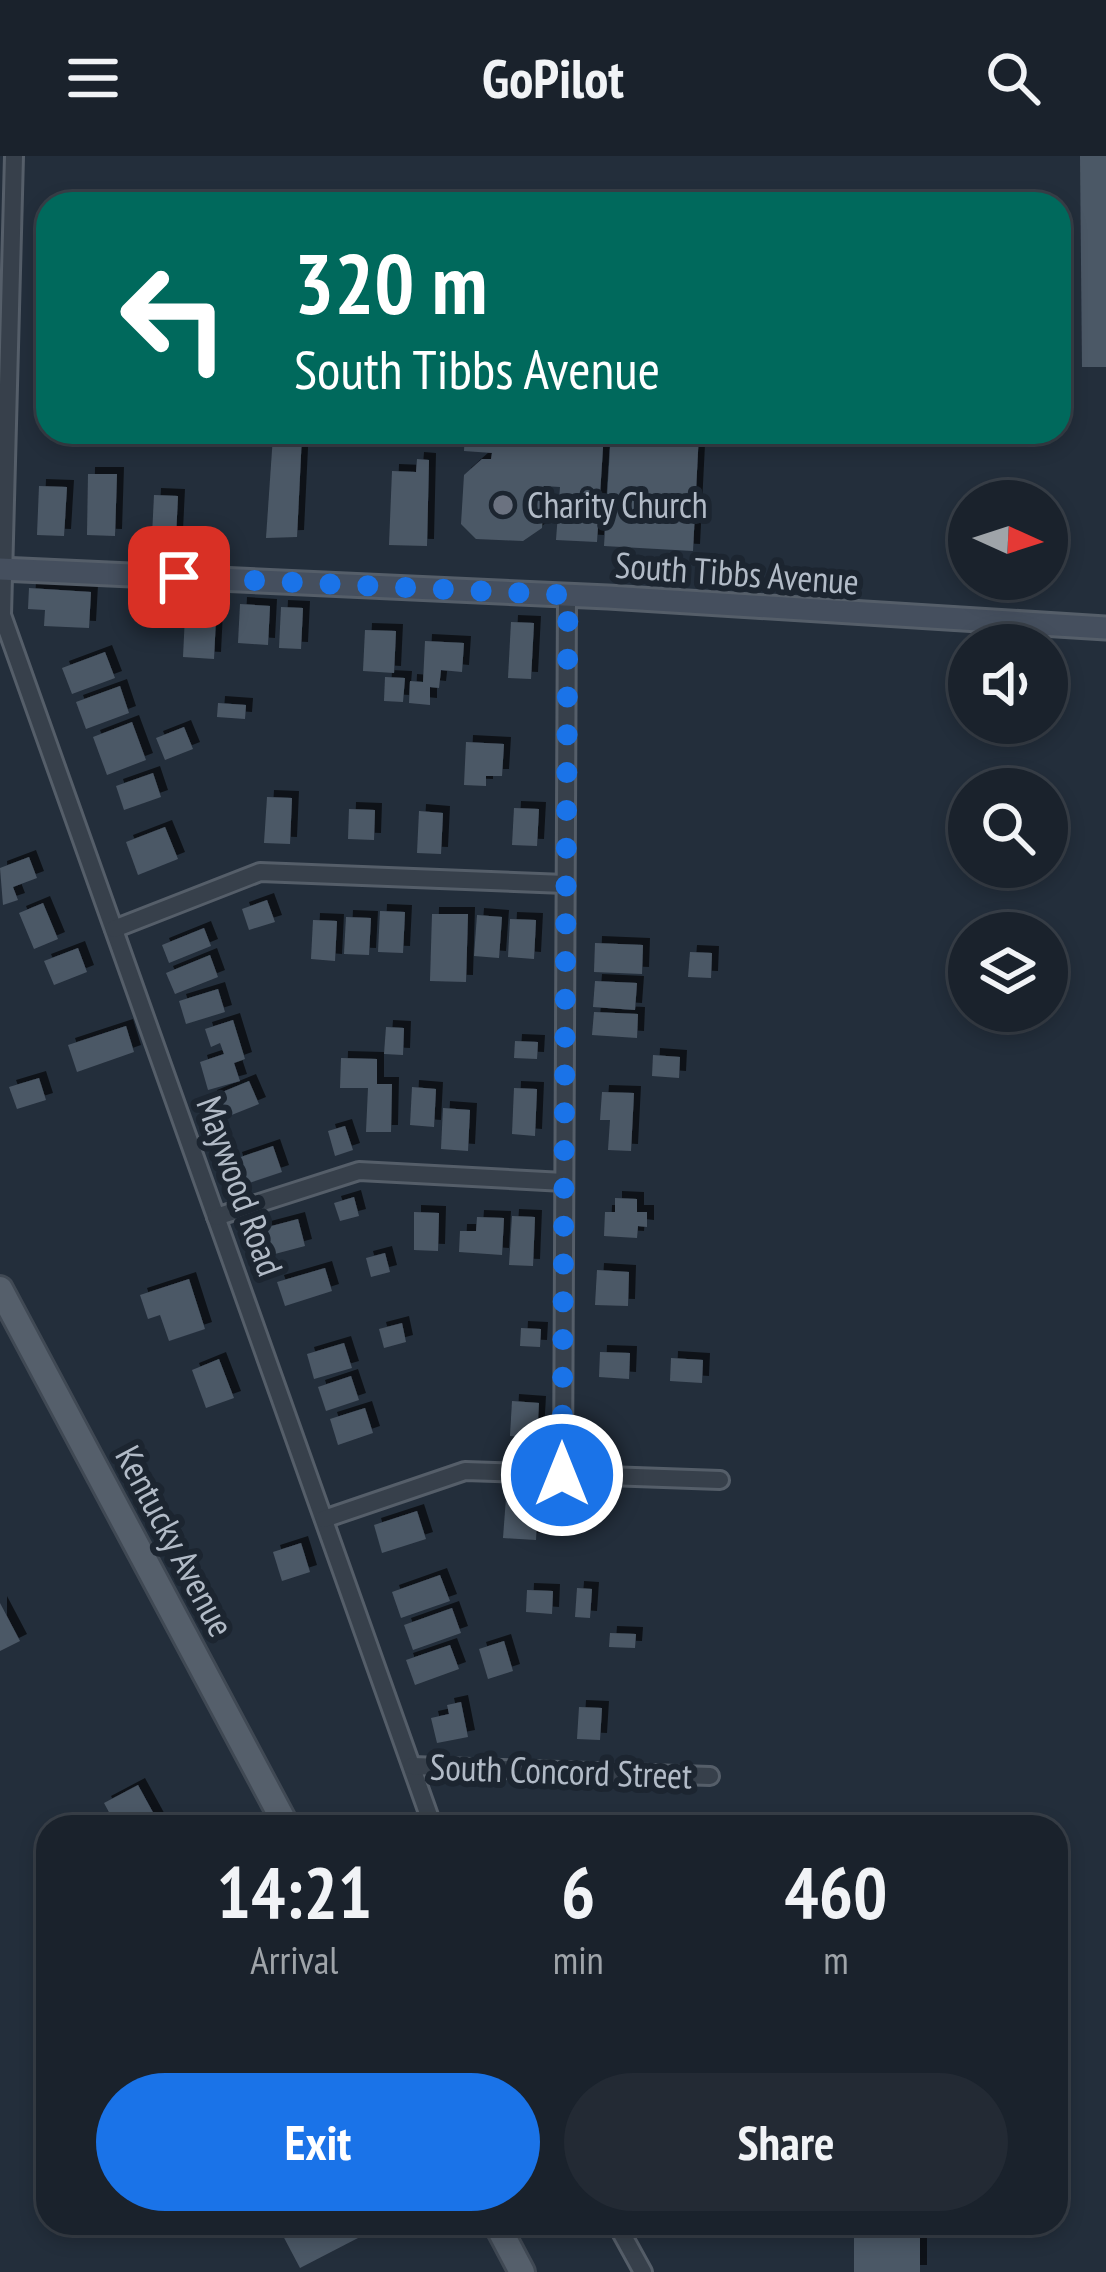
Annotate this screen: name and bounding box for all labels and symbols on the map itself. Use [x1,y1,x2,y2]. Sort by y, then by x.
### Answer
north arrow [948,480,1068,600]
place label: Charity Church [527,481,708,528]
marker: Charity Church [490,492,516,518]
pin [128,526,230,628]
street label: South Tibbs Avenue [614,541,860,604]
street label: Maywood Road [186,1090,295,1282]
position arrow [499,1412,625,1538]
street label: Kentucky Avenue [106,1437,245,1644]
street label: South Concord Street [429,1742,693,1799]

